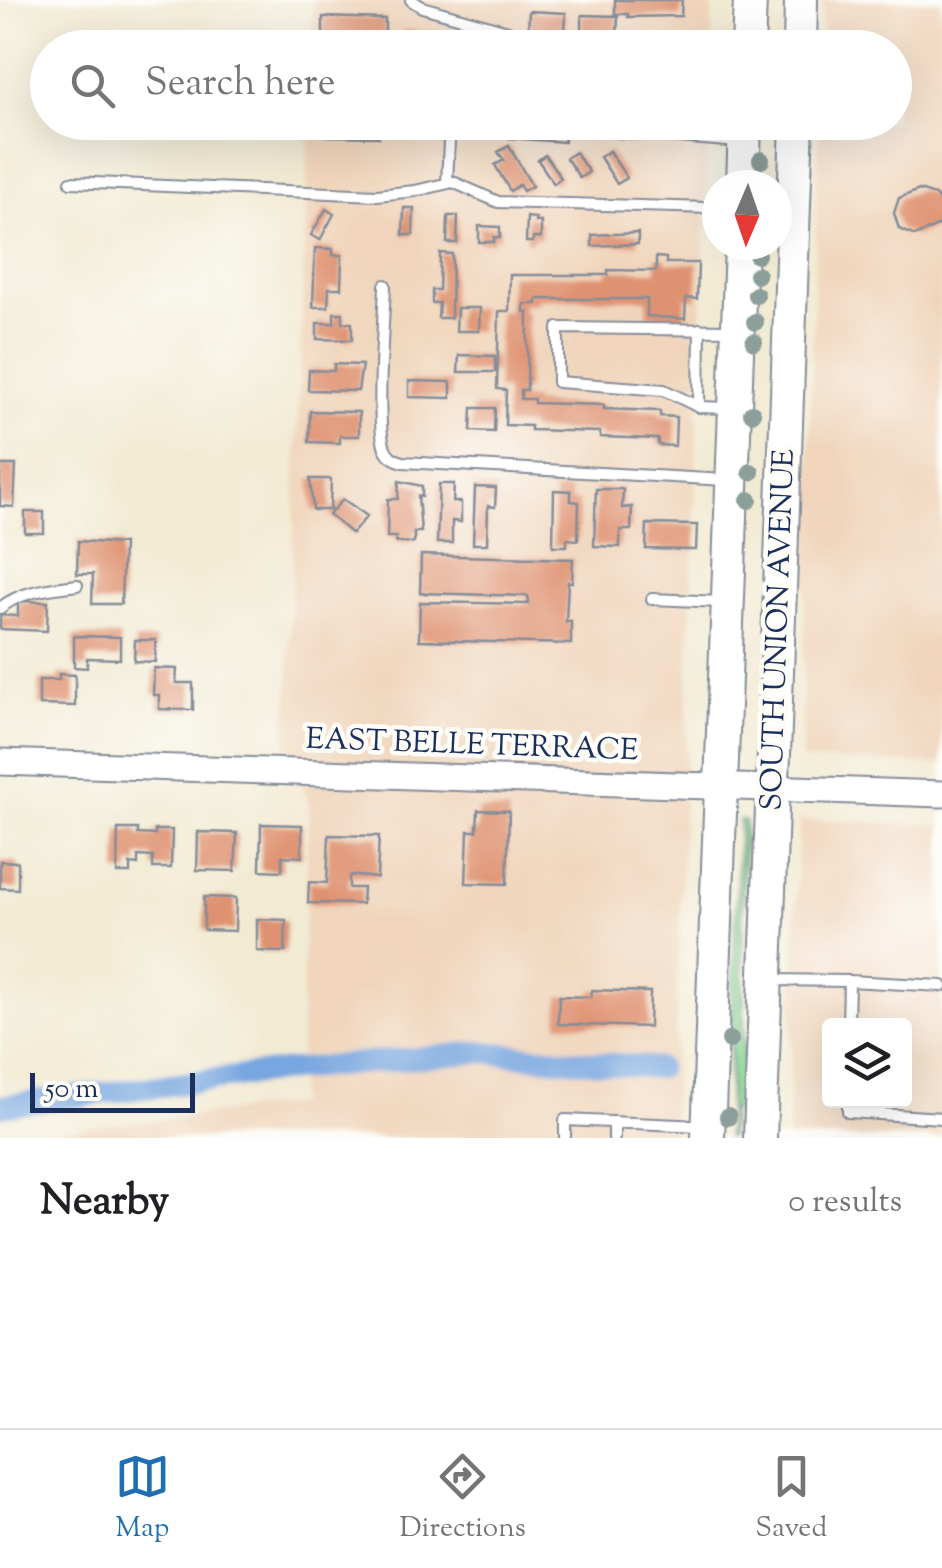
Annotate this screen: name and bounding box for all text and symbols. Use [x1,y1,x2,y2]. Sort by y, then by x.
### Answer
search box [30,30,912,140]
icon: search [65,58,120,113]
text: Search here [145,58,336,112]
north arrow [702,170,792,260]
street label: SOUTH UNION AVENUE [751,448,807,812]
street label: EAST BELLE TERRACE [305,719,639,773]
map controls [822,1018,912,1108]
button: layers [822,1018,912,1108]
scale bar [30,1068,195,1112]
text: 50 m [45,1070,99,1110]
text: Nearby [40,1173,169,1233]
text: 0 results [788,1180,902,1226]
tab: Map [115,1449,170,1549]
tab: Directions [399,1449,526,1549]
tab: Saved [755,1449,827,1549]

